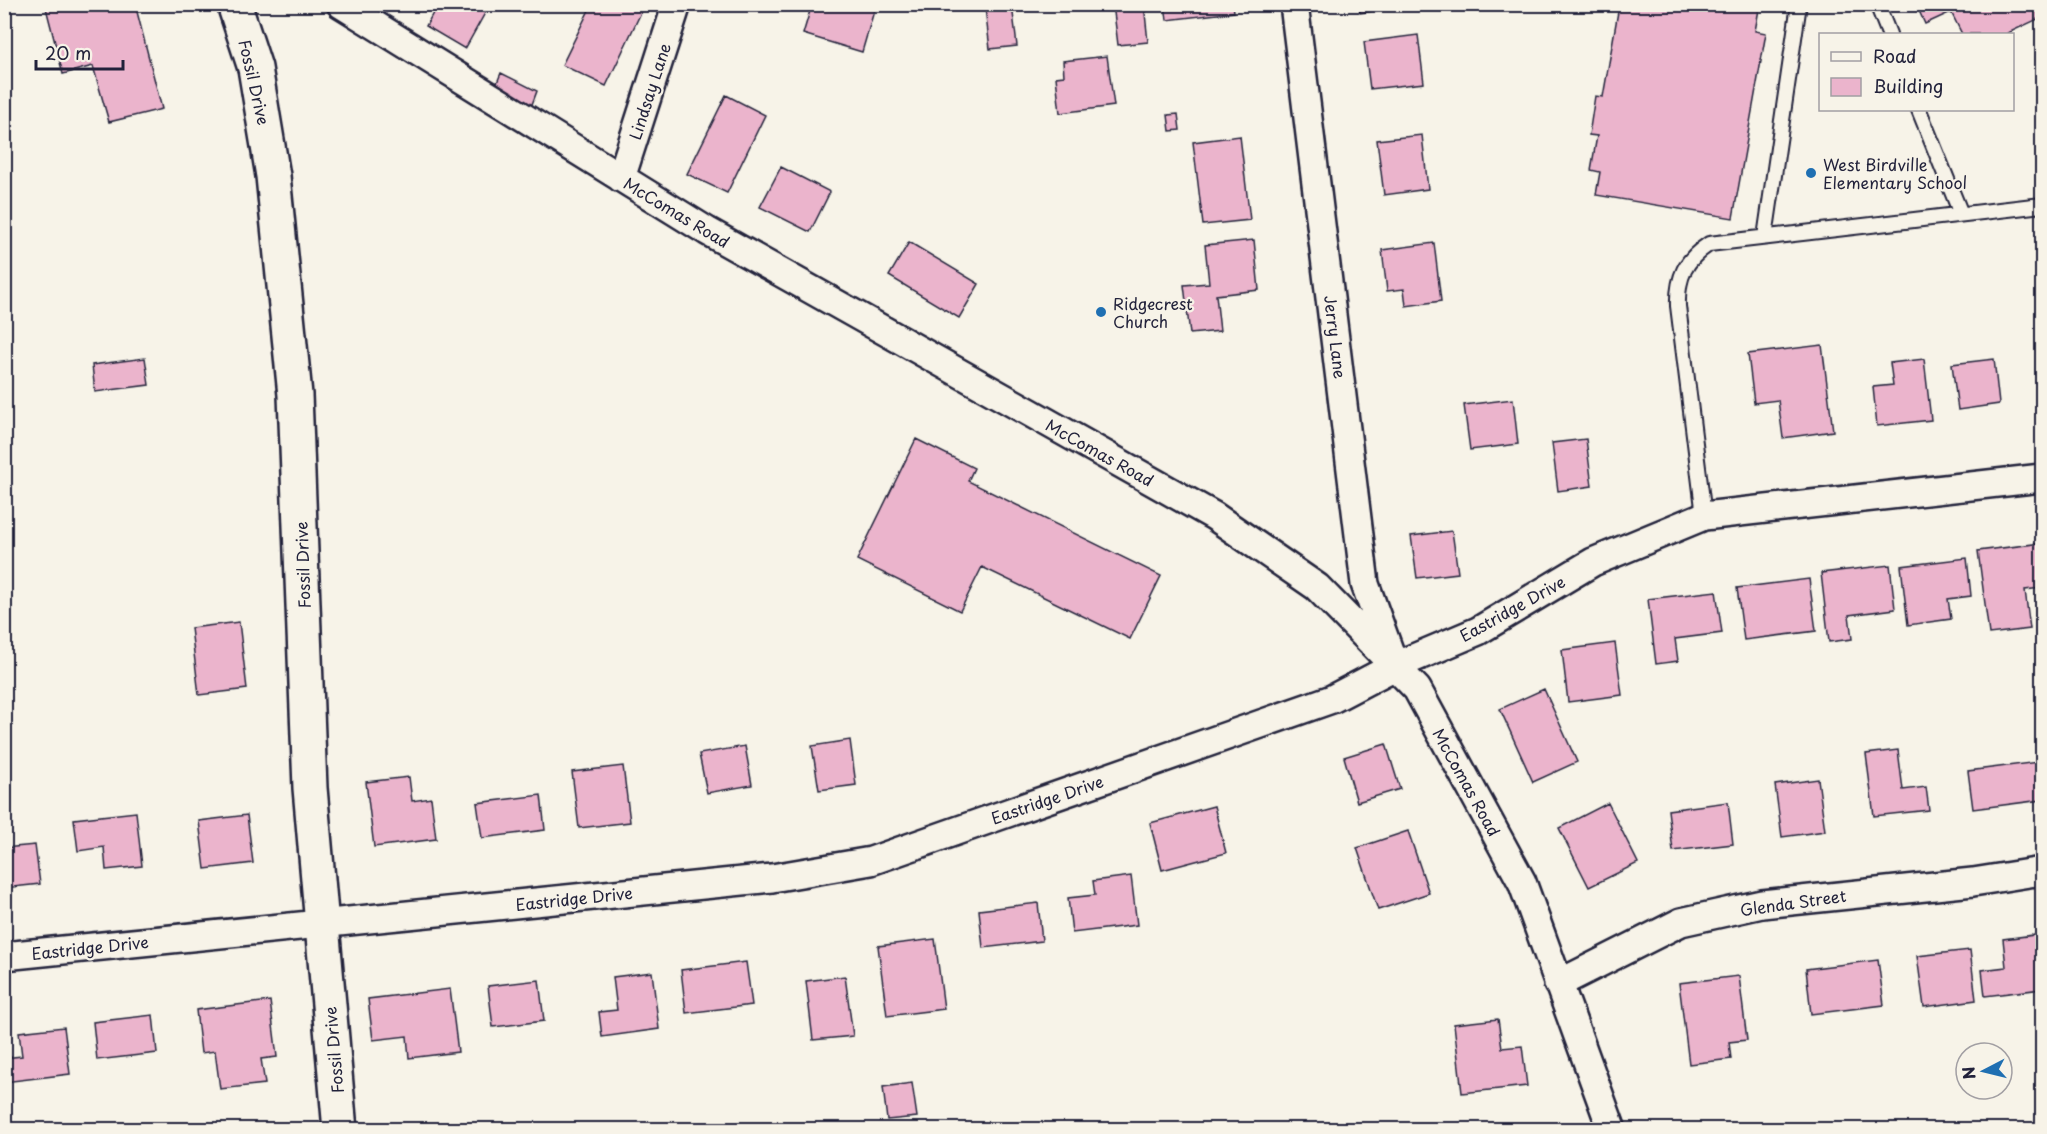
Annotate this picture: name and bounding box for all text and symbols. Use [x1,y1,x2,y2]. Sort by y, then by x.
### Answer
scale bar [36,33,123,71]
legend [1819,33,2014,111]
street label: Fossil Drive [234,37,276,127]
text: 20 m [45,39,91,66]
street label: Lindsay Lane [622,39,676,142]
text: Road [1873,42,1917,69]
text: Building [1873,72,1943,99]
place label: West Birdville Elementary School [1823,152,1967,194]
marker: West Birdville Elementary School [1804,166,1818,180]
street label: McComas Road [619,171,735,253]
place label: Ridgecrest Church [1113,291,1193,333]
street label: Jerry Lane [1319,294,1353,380]
marker: Ridgecrest Church [1094,305,1108,319]
street label: McComas Road [1042,412,1158,492]
street label: Fossil Drive [288,521,316,609]
street label: Eastridge Drive [1455,569,1569,647]
street label: McComas Road [1427,724,1507,840]
street label: Eastridge Drive [988,769,1106,829]
street label: Eastridge Drive [514,880,634,916]
street label: Glenda Street [1738,883,1848,921]
street label: Eastridge Drive [30,929,150,965]
street label: Fossil Drive [317,1006,349,1094]
north arrow [1954,1041,2014,1101]
text: N [1955,1065,1981,1081]

